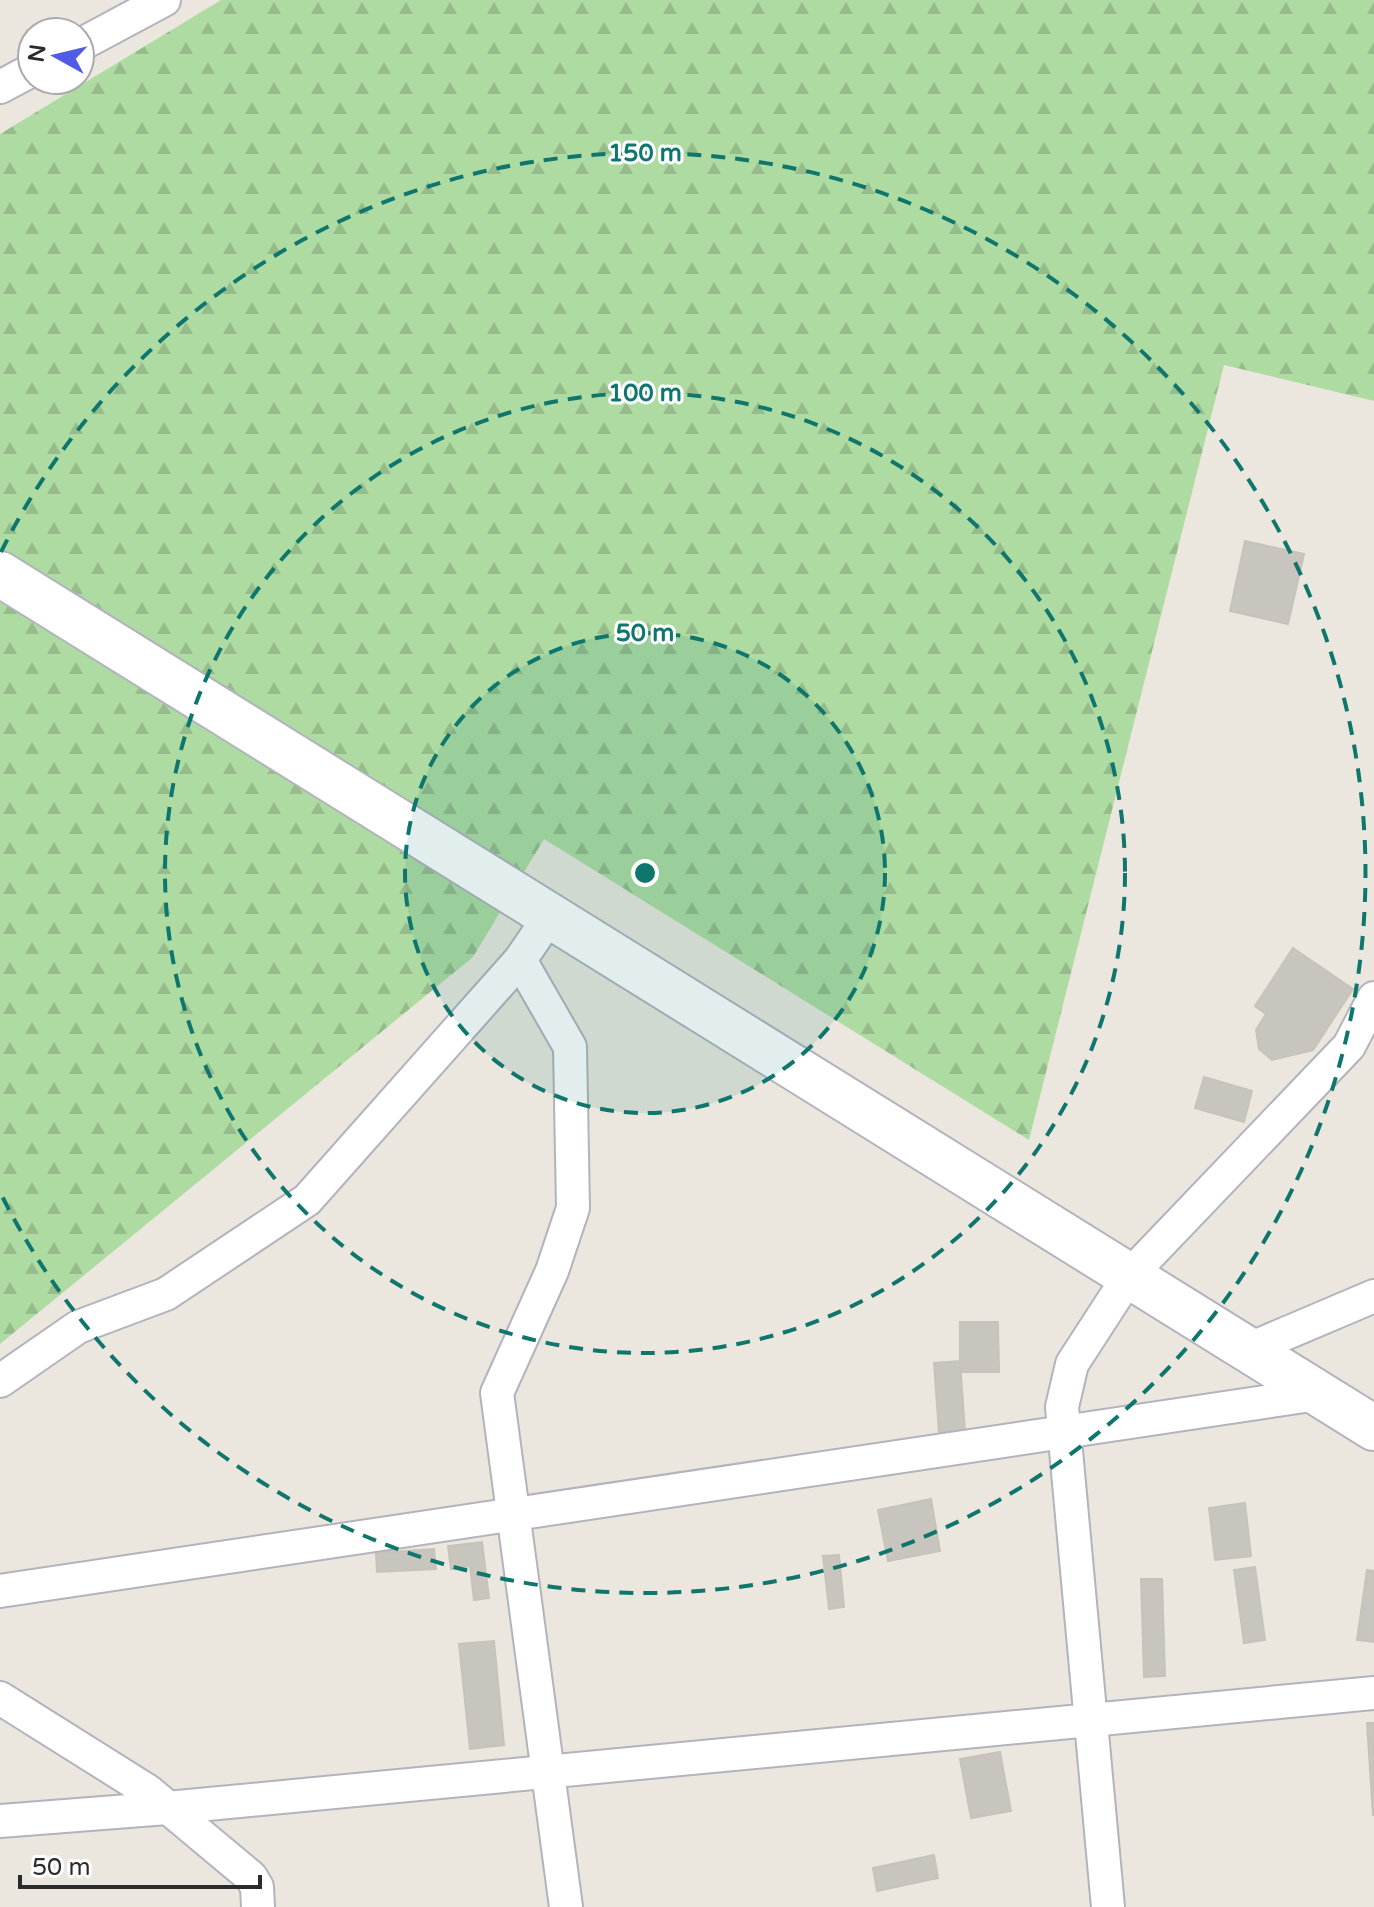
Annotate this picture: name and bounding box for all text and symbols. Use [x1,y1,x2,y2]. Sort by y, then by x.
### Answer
north arrow [16,16,96,96]
text: N [23,43,51,64]
text: 150 m [608,139,682,168]
text: 100 m [608,379,682,408]
text: 50 m [616,619,674,648]
centre of rings [631,859,659,887]
scale bar [20,1839,260,1889]
text: 50 m [32,1853,90,1882]

